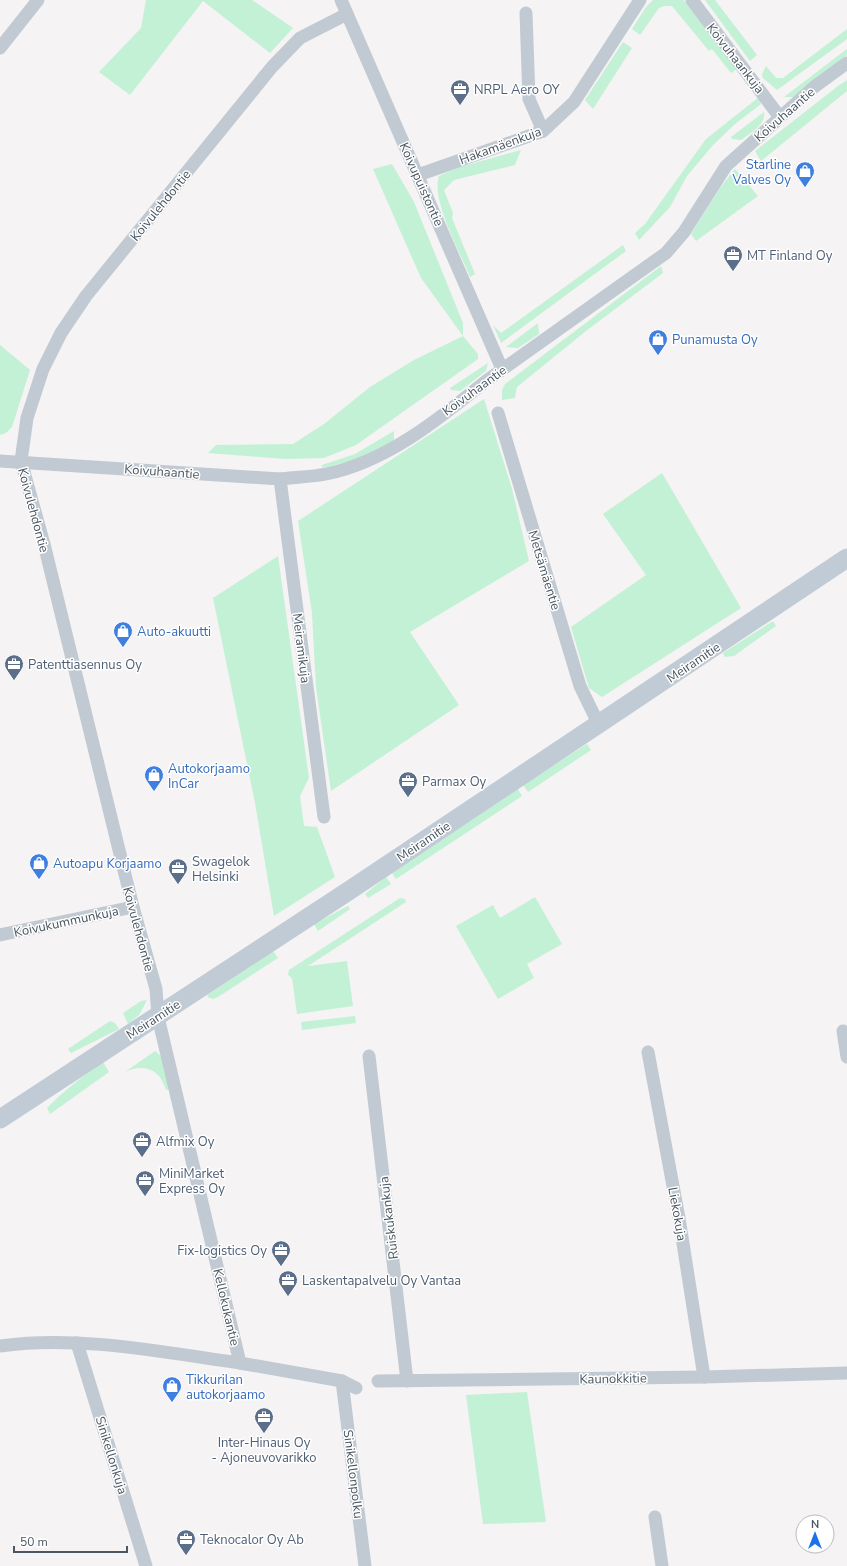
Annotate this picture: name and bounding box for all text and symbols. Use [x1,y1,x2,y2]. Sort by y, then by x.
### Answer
street label: Koivuhaankuja [702,20,768,97]
office icon: NRPL Aero OY [449,78,471,106]
place label: NRPL Aero OY [474,81,560,99]
street label: Koivuhaantie [750,83,819,146]
street label: Hakamäenkuja [457,123,544,169]
street label: Koivupuistontie [395,140,448,229]
place label: Starline Valves Oy [731,156,791,189]
shop icon: Starline Valves Oy [794,160,816,188]
street label: Koivulehdontie [126,166,195,245]
office icon: MT Finland Oy [722,244,744,272]
place label: MT Finland Oy [747,247,833,265]
shop icon: Punamusta Oy [647,328,669,356]
place label: Punamusta Oy [672,331,758,349]
street label: Koivuhaantie [439,361,510,420]
street label: Koivuhaantie [124,460,200,484]
street label: Koivulehdontie [13,466,53,555]
street label: Metsämäentie [523,528,565,612]
street label: Meiramikuja [288,612,314,684]
shop icon: Auto-akuutti [112,620,134,648]
place label: Auto-akuutti [137,623,211,641]
street label: Meiramitie [663,638,724,687]
office icon: Patenttiasennus Oy [3,653,25,681]
place label: Patenttiasennus Oy [28,656,142,674]
place label: Autokorjaamo InCar [168,760,250,793]
shop icon: Autokorjaamo InCar [143,764,165,792]
office icon: Parmax Oy [397,770,419,798]
place label: Parmax Oy [422,773,487,791]
street label: Meiramitie [393,817,454,866]
shop icon: Autoapu Korjaamo [28,852,50,880]
place label: Swagelok Helsinki [192,853,250,886]
place label: Autoapu Korjaamo [53,855,162,873]
office icon: Swagelok Helsinki [167,857,189,885]
street label: Koivulehdontie [118,885,158,974]
street label: Koivukummunkuja [12,902,120,942]
street label: Meiramitie [123,996,184,1044]
office icon: Alfmix Oy [131,1130,153,1158]
place label: Alfmix Oy [156,1133,215,1151]
place label: MiniMarket Express Oy [159,1165,225,1198]
office icon: MiniMarket Express Oy [134,1169,156,1197]
street label: Ruiskukankuja [375,1175,403,1260]
street label: Liekokuja [663,1186,691,1242]
office icon: Fix-logistics Oy [270,1239,292,1267]
place label: Fix-logistics Oy [177,1242,267,1260]
street label: Kellokukantie [208,1267,244,1348]
office icon: Laskentapalvelu Oy Vantaa [277,1269,299,1297]
place label: Laskentapalvelu Oy Vantaa [302,1272,461,1290]
street label: Kaunokkitie [579,1369,647,1389]
place label: Tikkurilan autokorjaamo [186,1371,265,1404]
shop icon: Tikkurilan autokorjaamo [161,1375,183,1403]
office icon: Inter-Hinaus Oy - Ajoneuvovarikko [253,1406,275,1434]
street label: Sinikellonkuja [91,1414,131,1496]
street label: Sinikellonpolku [339,1429,367,1520]
place label: Inter-Hinaus Oy - Ajoneuvovarikko [211,1434,317,1467]
north arrow [795,1514,835,1554]
text: N [811,1517,819,1532]
scale bar [14,1528,127,1554]
office icon: Teknocalor Oy Ab [175,1528,197,1556]
place label: Teknocalor Oy Ab [200,1531,304,1549]
text: 50 m [20,1534,48,1550]

